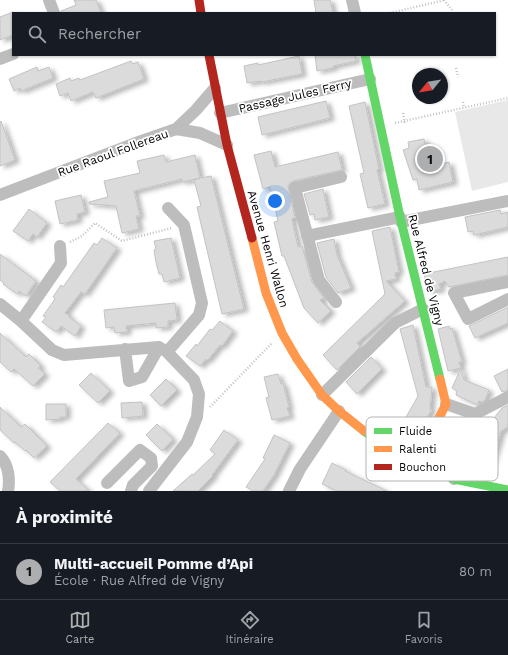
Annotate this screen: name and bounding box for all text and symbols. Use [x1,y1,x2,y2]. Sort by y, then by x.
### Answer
search box [12,12,496,56]
icon: search [26,23,48,45]
text: Rechercher [58,25,141,43]
north arrow [412,68,448,104]
street label: Passage Jules Ferry [237,76,354,116]
street label: Rue Raoul Follereau [56,126,170,180]
pin: 1 [417,144,443,174]
street label: Avenue Henri Wallon [245,189,291,309]
your location [265,191,285,211]
street label: Rue Alfred de Vigny [405,213,447,328]
legend [366,417,498,481]
text: Fluide [399,425,432,438]
text: Ralenti [399,443,437,456]
text: Bouchon [399,461,446,474]
text: À proximité [16,507,113,527]
text: Multi-accueil Pomme d’Api [54,555,253,573]
text: 1 [26,564,32,579]
text: 80 m [459,564,492,579]
text: École · Rue Alfred de Vigny [54,573,224,588]
tab: Carte [66,609,94,646]
tab: Itinéraire [226,609,274,646]
tab: Favoris [405,609,442,646]

